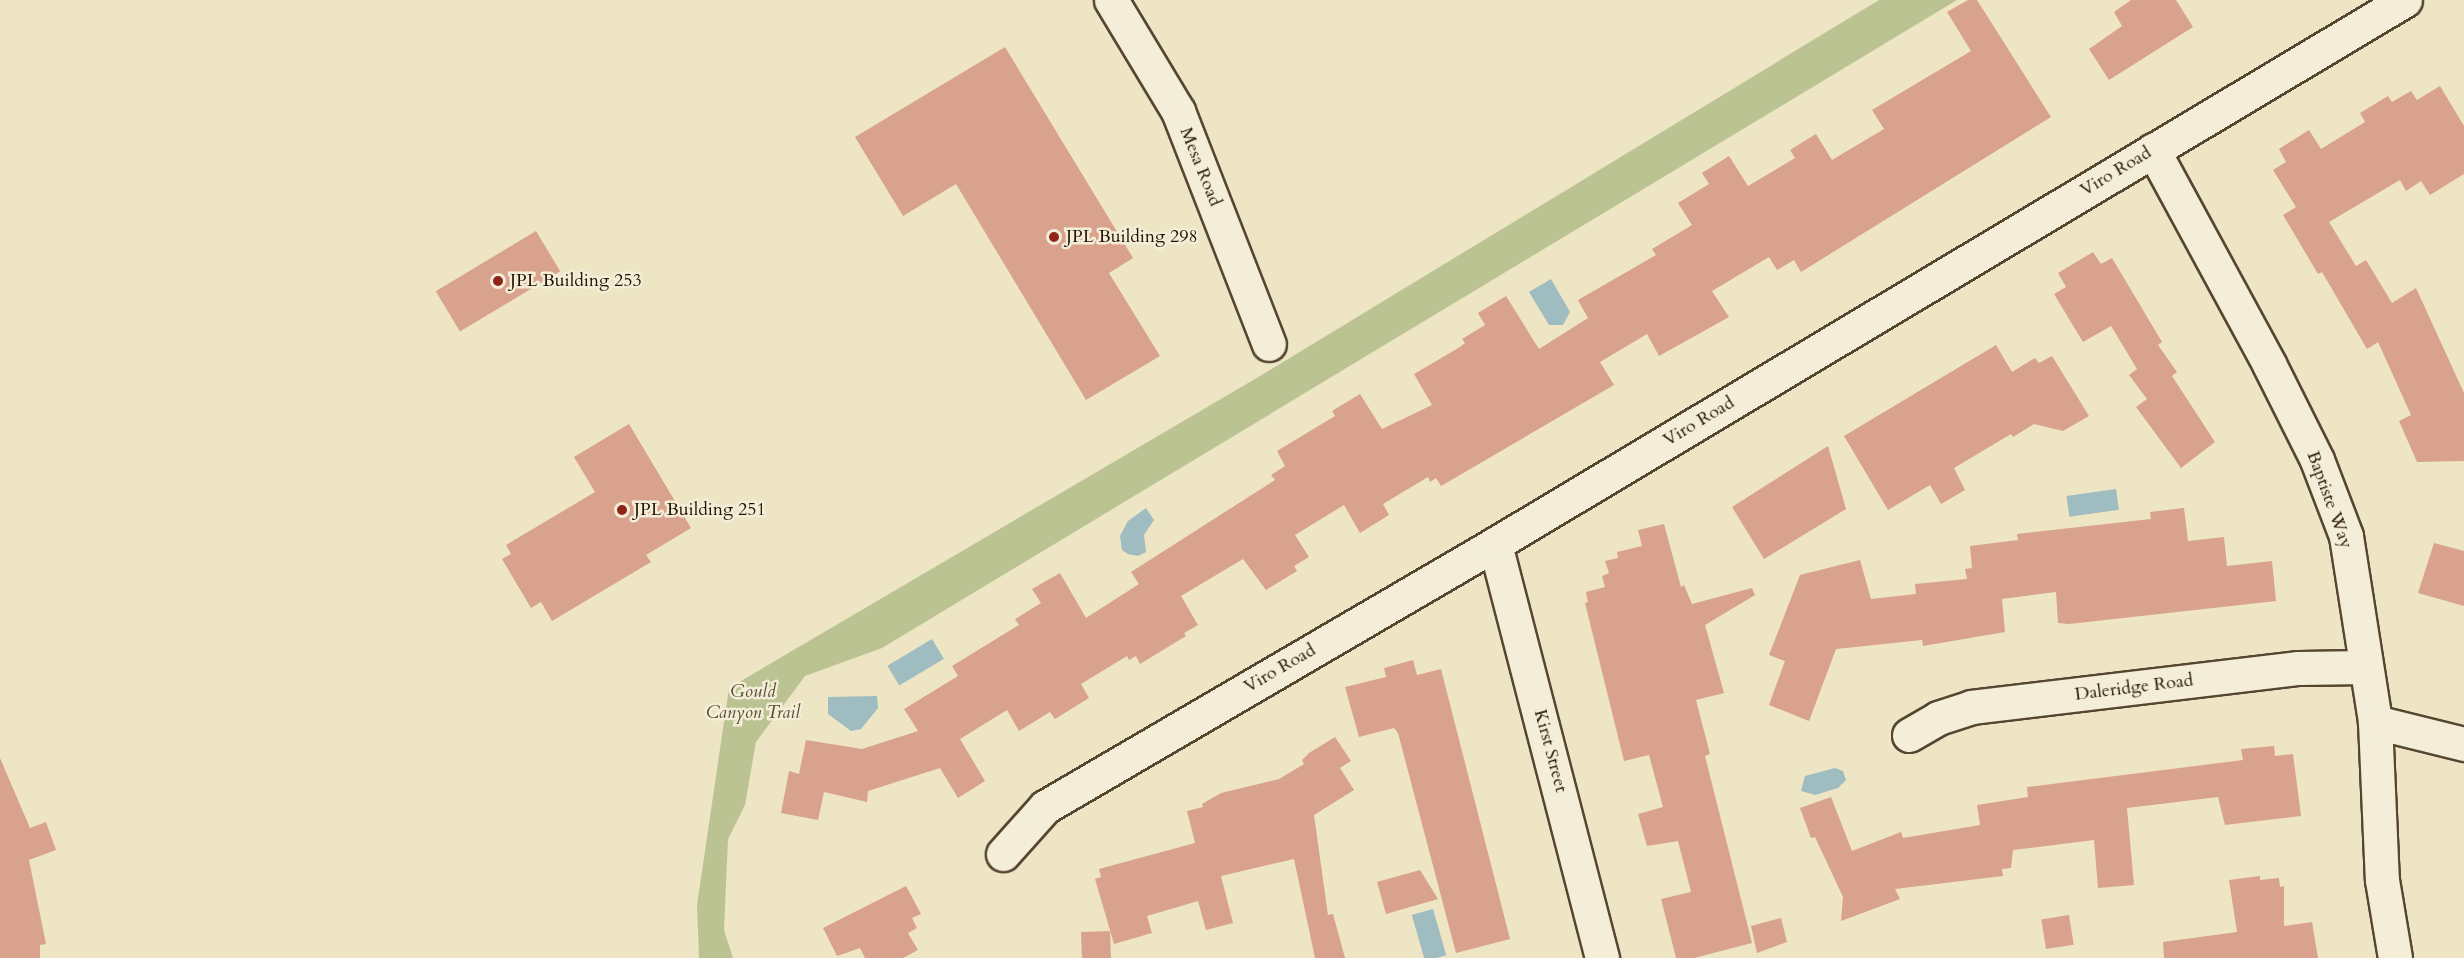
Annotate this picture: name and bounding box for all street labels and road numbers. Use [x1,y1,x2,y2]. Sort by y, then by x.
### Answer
street label: Mesa Road [1174,124,1226,210]
street label: Viro Road [2077,142,2155,202]
street label: Viro Road [1660,392,1738,452]
street label: Baptiste Way [2301,448,2357,552]
street label: Viro Road [1240,640,1320,698]
street label: Daleridge Road [2074,670,2194,706]
street label: Kirst Street [1529,707,1571,795]

